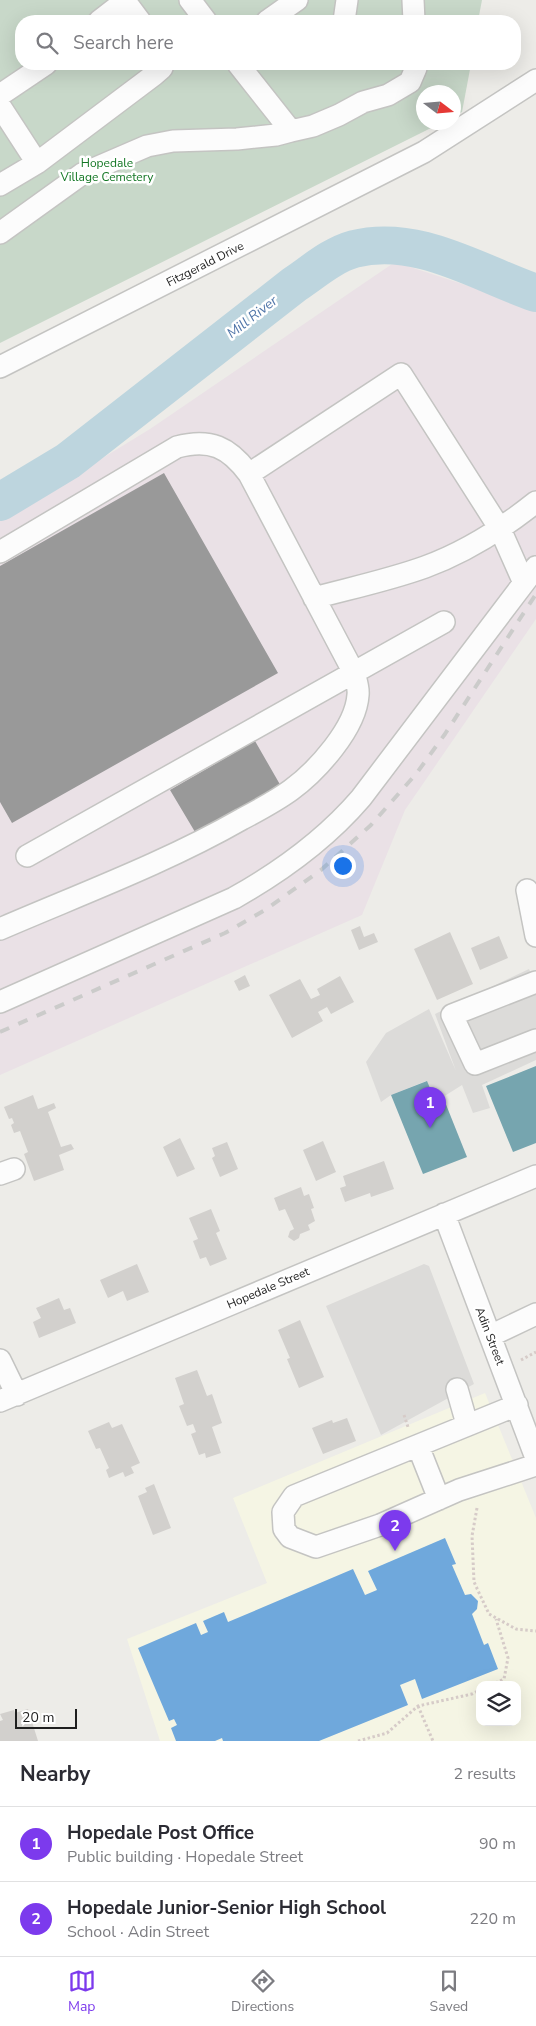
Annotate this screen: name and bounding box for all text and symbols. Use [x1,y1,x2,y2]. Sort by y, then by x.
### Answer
search box [15,15,521,70]
icon: search [33,29,61,57]
text: Search here [73,30,174,56]
north arrow [416,85,461,130]
park label: Hopedale Village Cemetery [59,155,154,185]
street label: Fitzgerald Drive [163,238,247,290]
water label: Mill River [223,291,282,343]
your location [330,853,356,879]
pin: 1 [414,1087,446,1128]
street label: Hopedale Street [224,1263,312,1313]
street label: Adin Street [472,1305,509,1368]
pin: 2 [379,1510,411,1551]
map controls [476,1681,521,1726]
button: layers [476,1681,521,1726]
scale bar [15,1706,78,1729]
text: 20 m [22,1708,54,1727]
text: Nearby [20,1760,90,1788]
text: 2 results [454,1763,516,1785]
text: Hopedale Post Office [67,1820,254,1846]
text: 1 [31,1833,41,1855]
text: 90 m [479,1833,516,1855]
text: Public building · Hopedale Street [67,1846,303,1868]
text: Hopedale Junior-Senior High School [67,1895,386,1921]
text: 2 [31,1908,41,1930]
text: 220 m [469,1908,516,1930]
text: School · Adin Street [67,1921,209,1943]
tab: Map [68,1967,96,2016]
tab: Directions [231,1967,294,2016]
tab: Saved [430,1967,468,2016]

